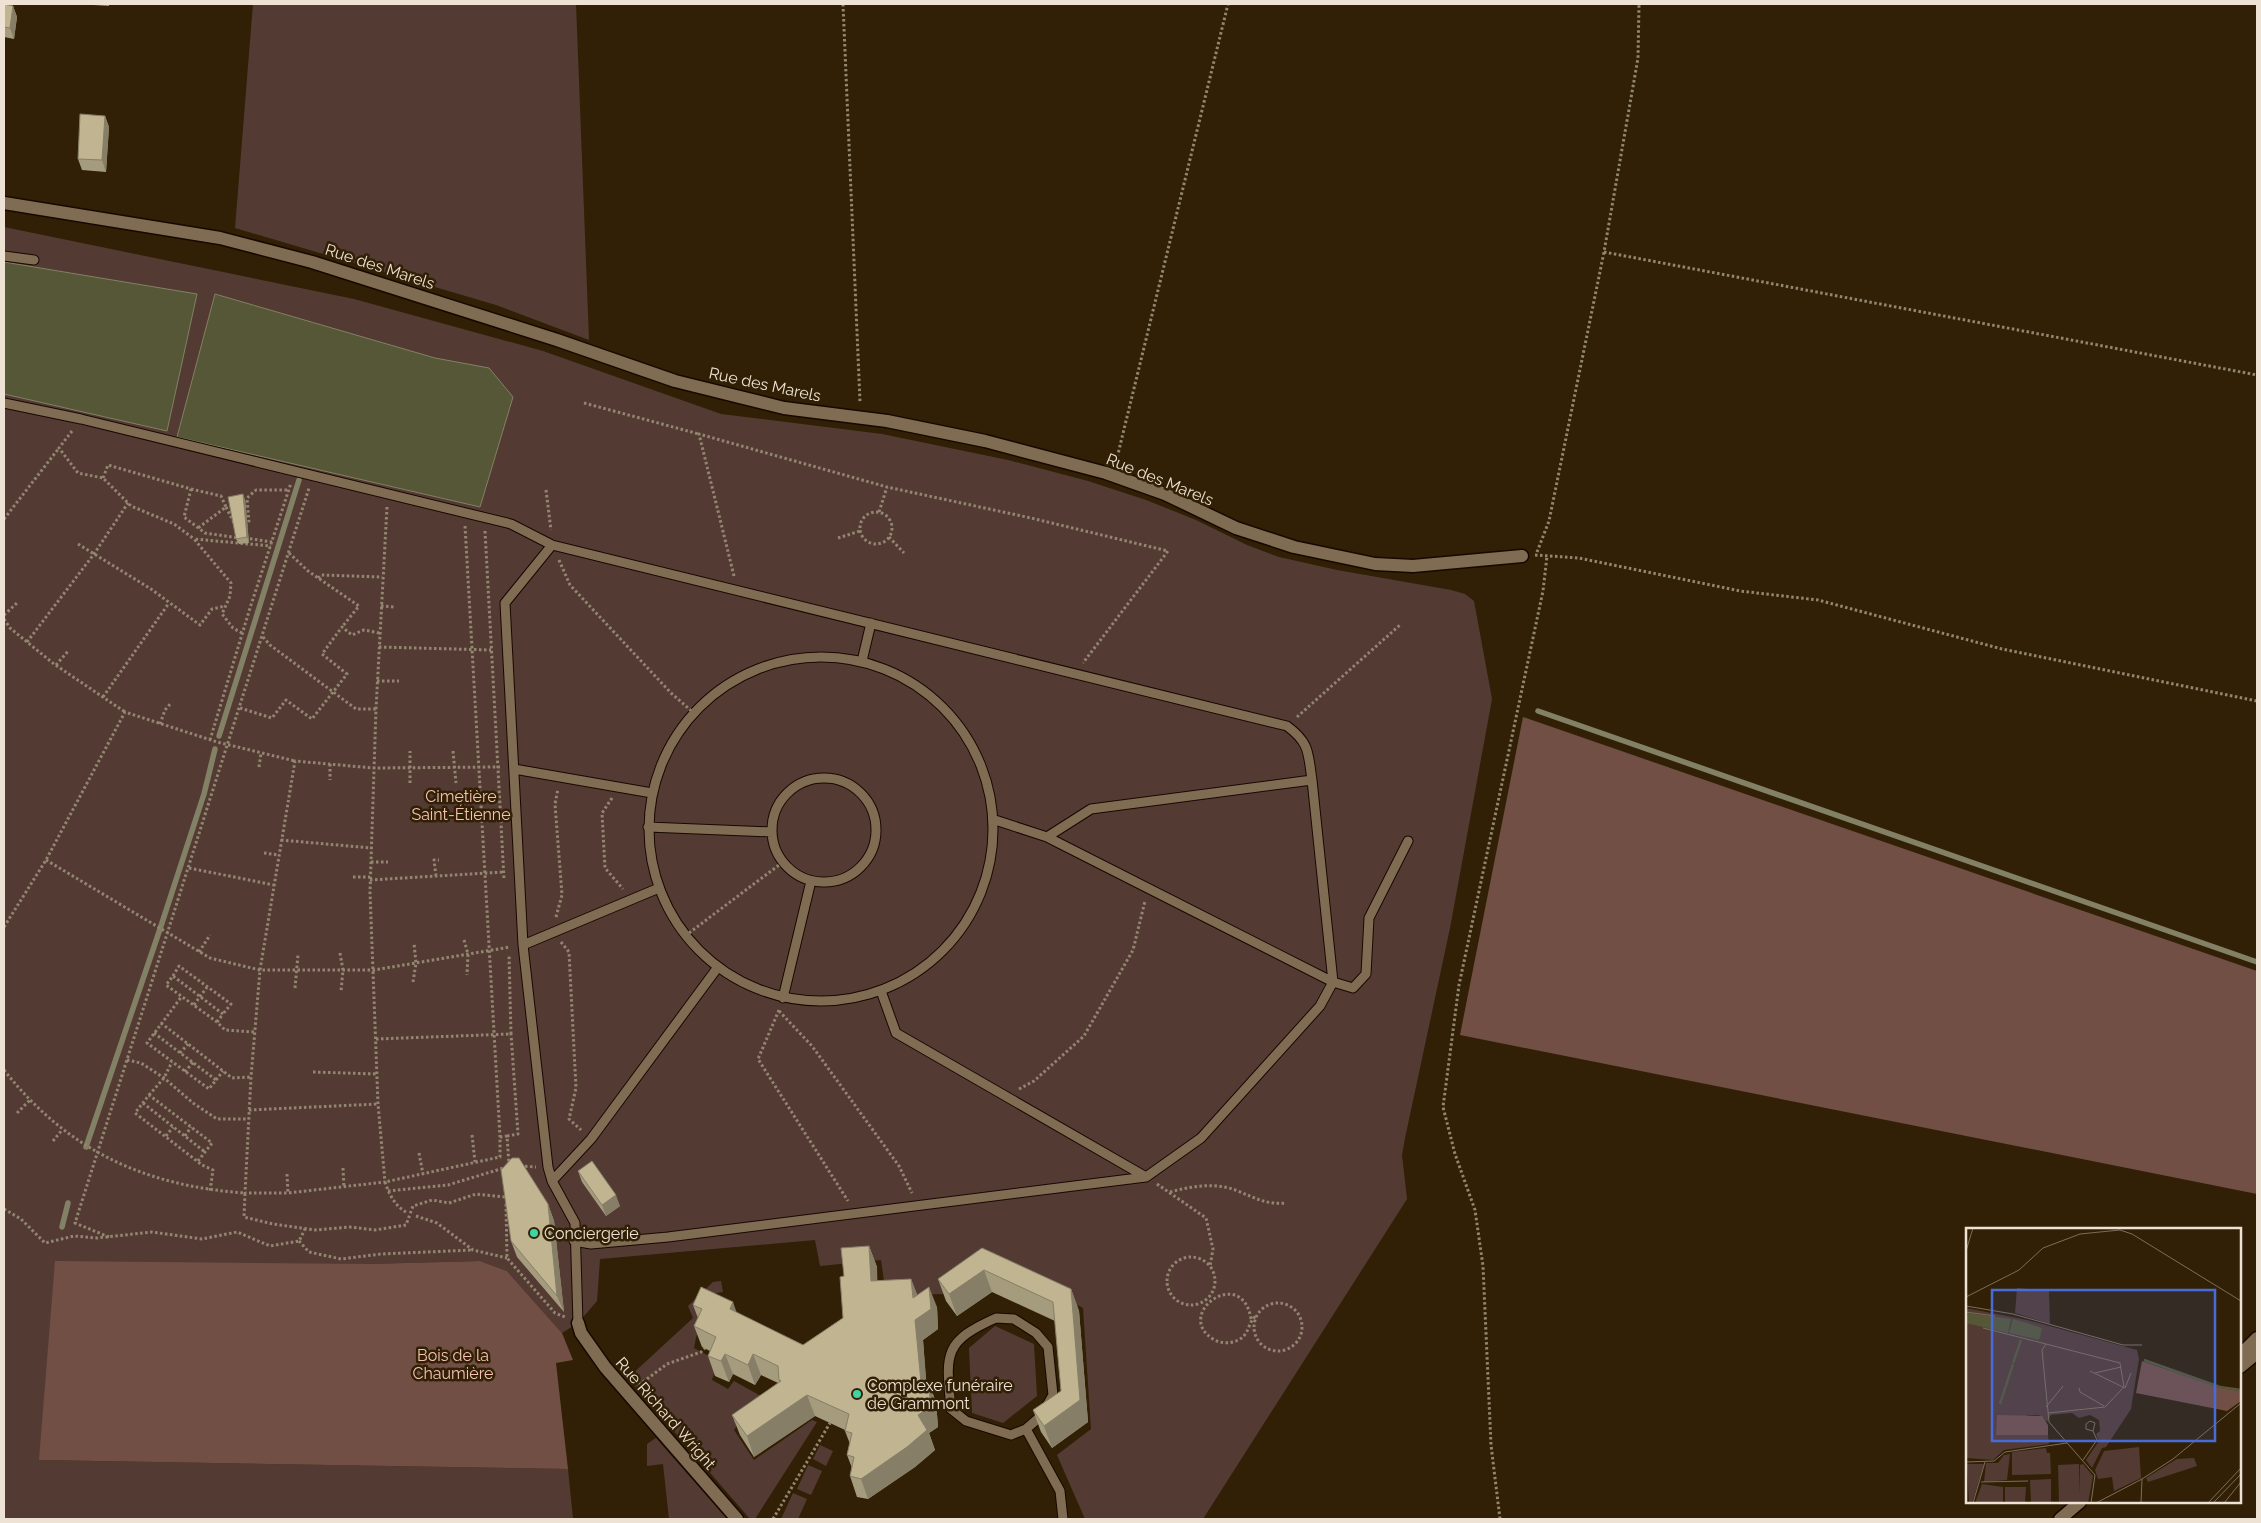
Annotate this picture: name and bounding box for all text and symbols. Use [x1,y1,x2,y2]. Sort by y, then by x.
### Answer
street label: Rue des Marels [323,240,437,293]
street label: Rue des Marels [707,363,823,406]
street label: Rue des Marels [1103,449,1216,510]
park label: Cimetière Saint-Étienne [411,787,511,824]
place label: Conciergerie [544,1224,639,1243]
marker: Conciergerie [528,1227,540,1239]
inset map [1966,1228,2241,1503]
park label: Bois de la Chaumière [413,1346,493,1383]
street label: Rue Richard Wright [612,1353,720,1474]
place label: Complexe funéraire de Grammont [867,1376,1013,1413]
marker: Complexe funéraire de Grammont [851,1388,863,1400]

